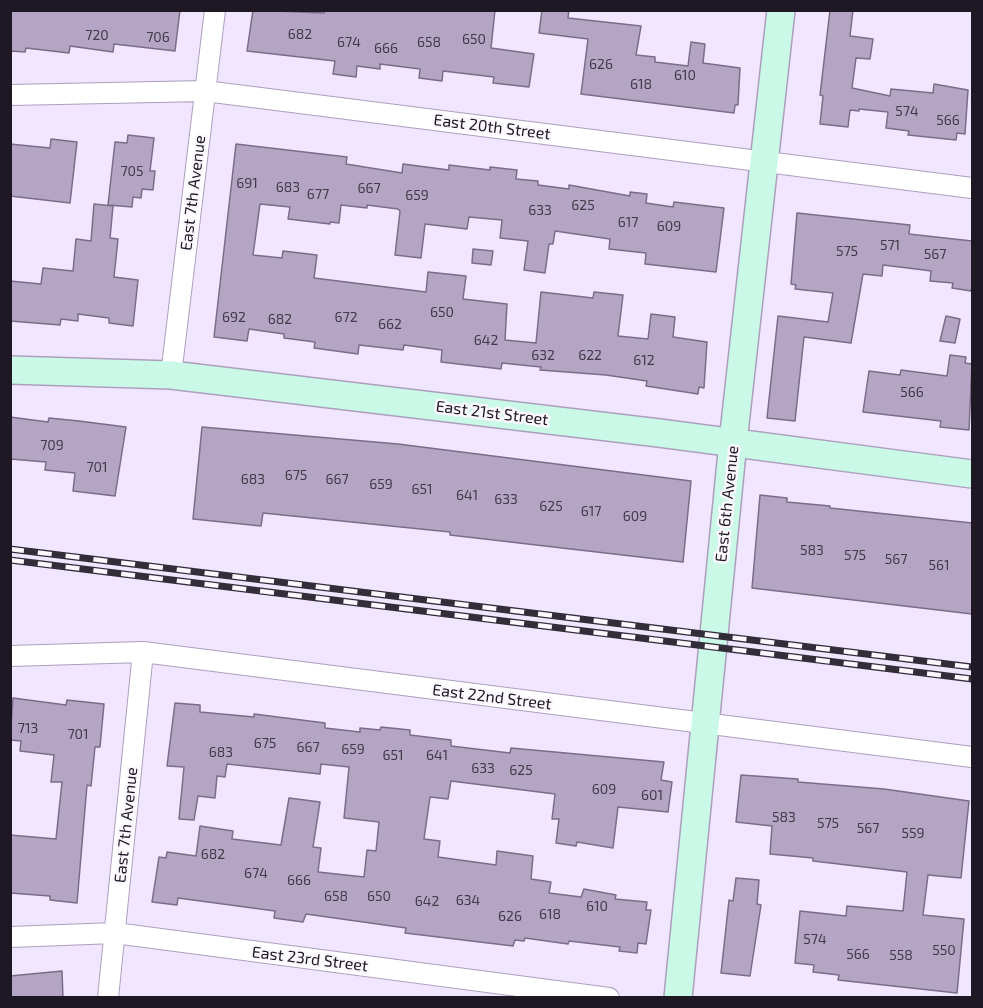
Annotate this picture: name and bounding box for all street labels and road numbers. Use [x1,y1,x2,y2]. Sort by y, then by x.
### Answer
street label: East 20th Street [432,110,552,144]
street label: East 7th Avenue [176,134,210,252]
street label: East 21st Street [435,397,549,429]
street label: East 6th Avenue [711,445,743,563]
street label: East 22nd Street [431,680,553,714]
street label: East 7th Avenue [110,766,142,884]
street label: East 23rd Street [251,942,369,976]

